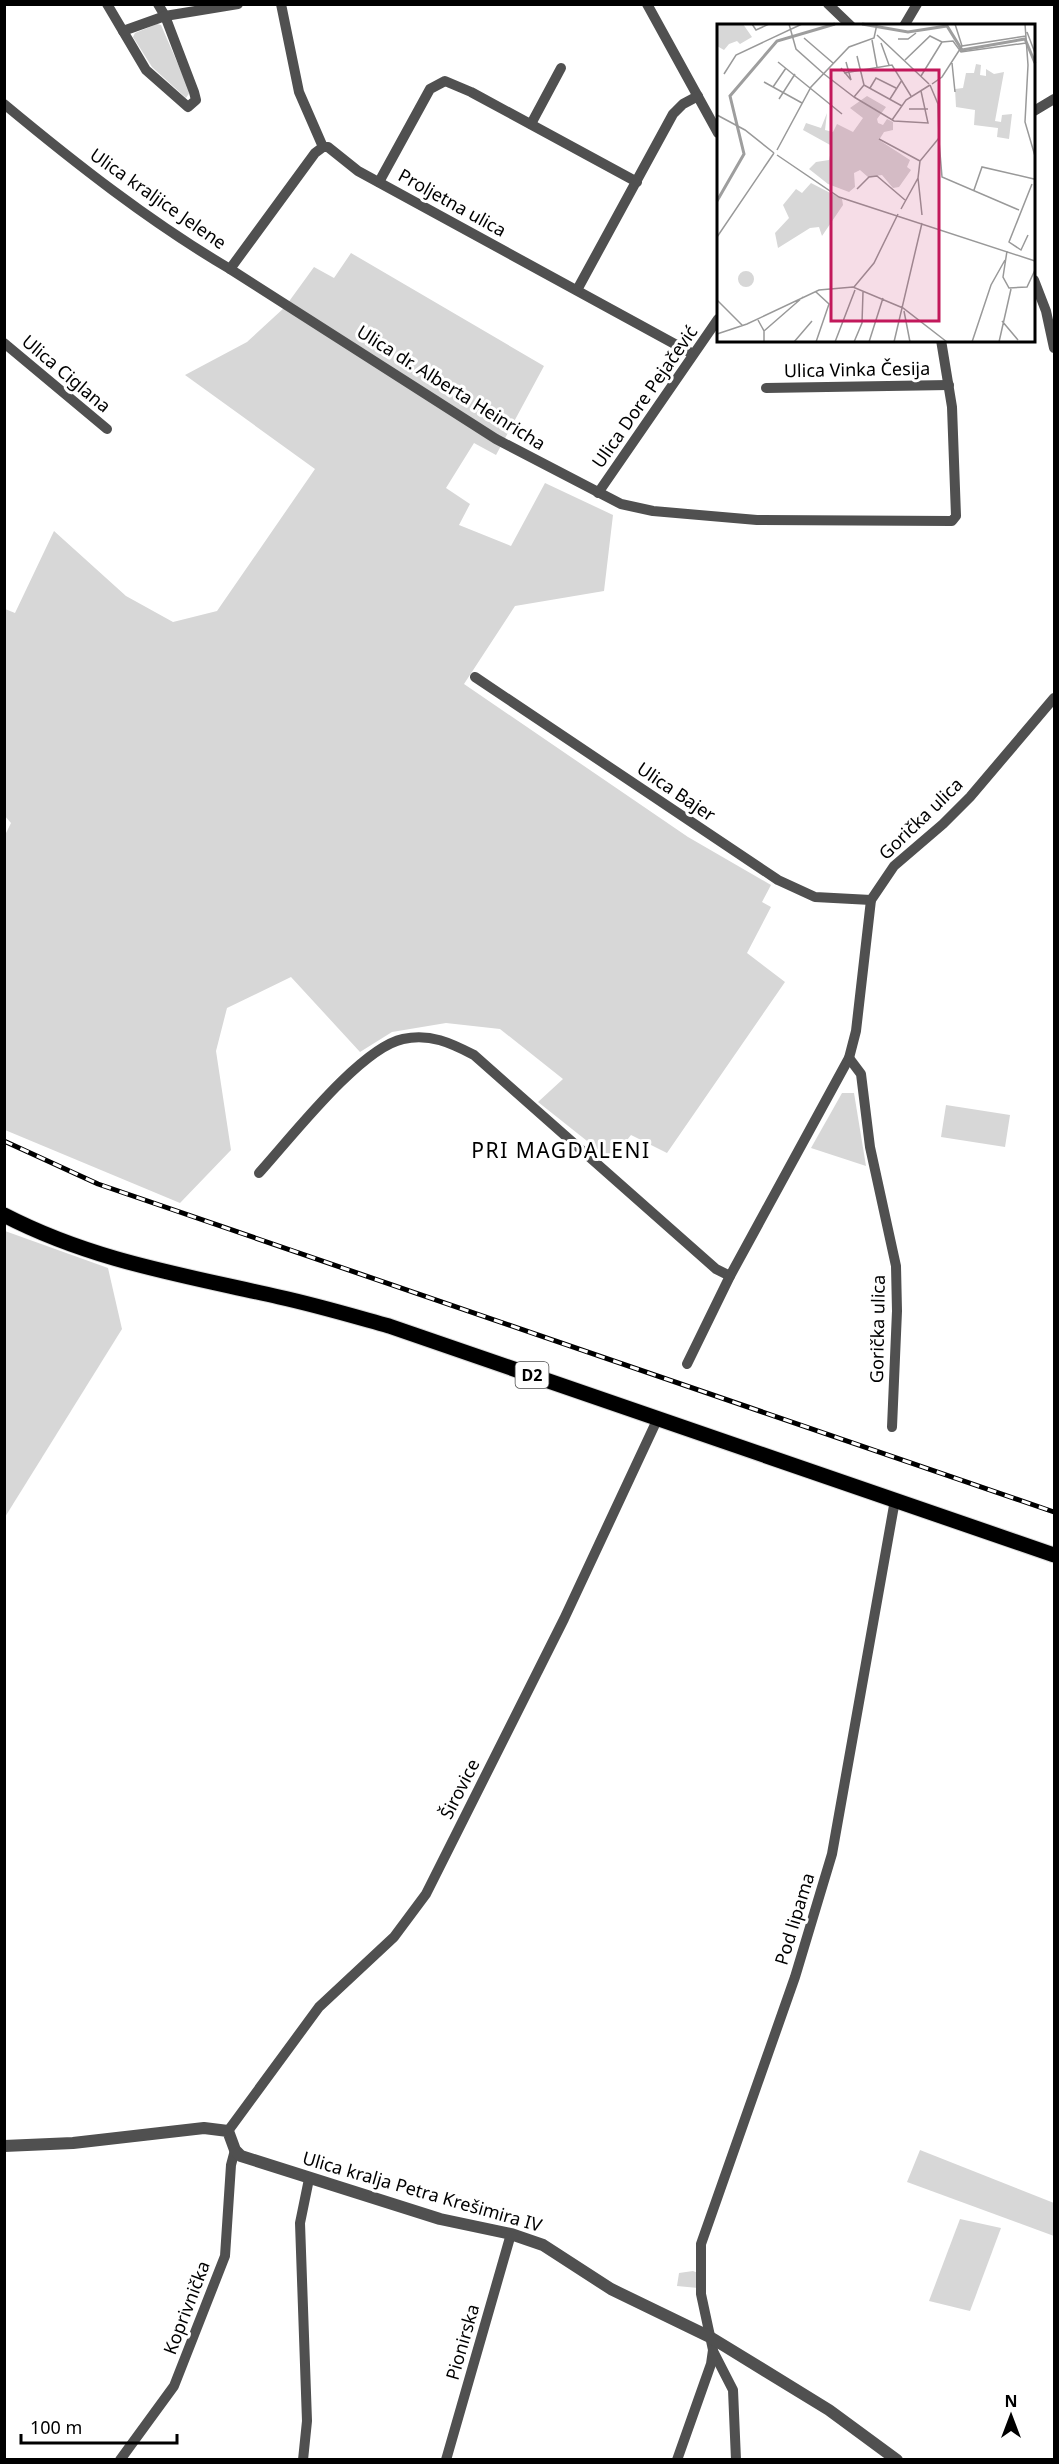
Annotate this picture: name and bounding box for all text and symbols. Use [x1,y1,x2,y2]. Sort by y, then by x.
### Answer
inset map [717,24,1035,342]
street label: Ulica kraljice Jelene [86,142,231,254]
street label: Proljetna ulica [394,163,511,242]
street label: Ulica dr. Alberta Heinricha [353,319,550,455]
street label: Ulica Dore Pejačević [586,320,703,472]
street label: Ulica Ciglana [17,329,116,417]
street label: Ulica Vinka Česija [784,356,930,382]
street label: Ulica Bajer [633,756,721,827]
street label: Gorička ulica [873,772,968,865]
district label: PRI MAGDALENI [471,1136,651,1164]
street label: Gorička ulica [864,1275,890,1383]
road number: D2 [516,1362,548,1388]
street label: Širovice [434,1754,484,1823]
street label: Pod lipama [769,1870,819,1968]
street label: Ulica kralja Petra Krešimira IV [300,2145,545,2237]
street label: Koprivnička [157,2257,215,2358]
street label: Pionirska [440,2301,484,2383]
north arrow [981,2386,1041,2446]
text: N [1004,2390,1018,2412]
scale bar [21,2407,177,2445]
text: 100 m [30,2415,82,2439]

